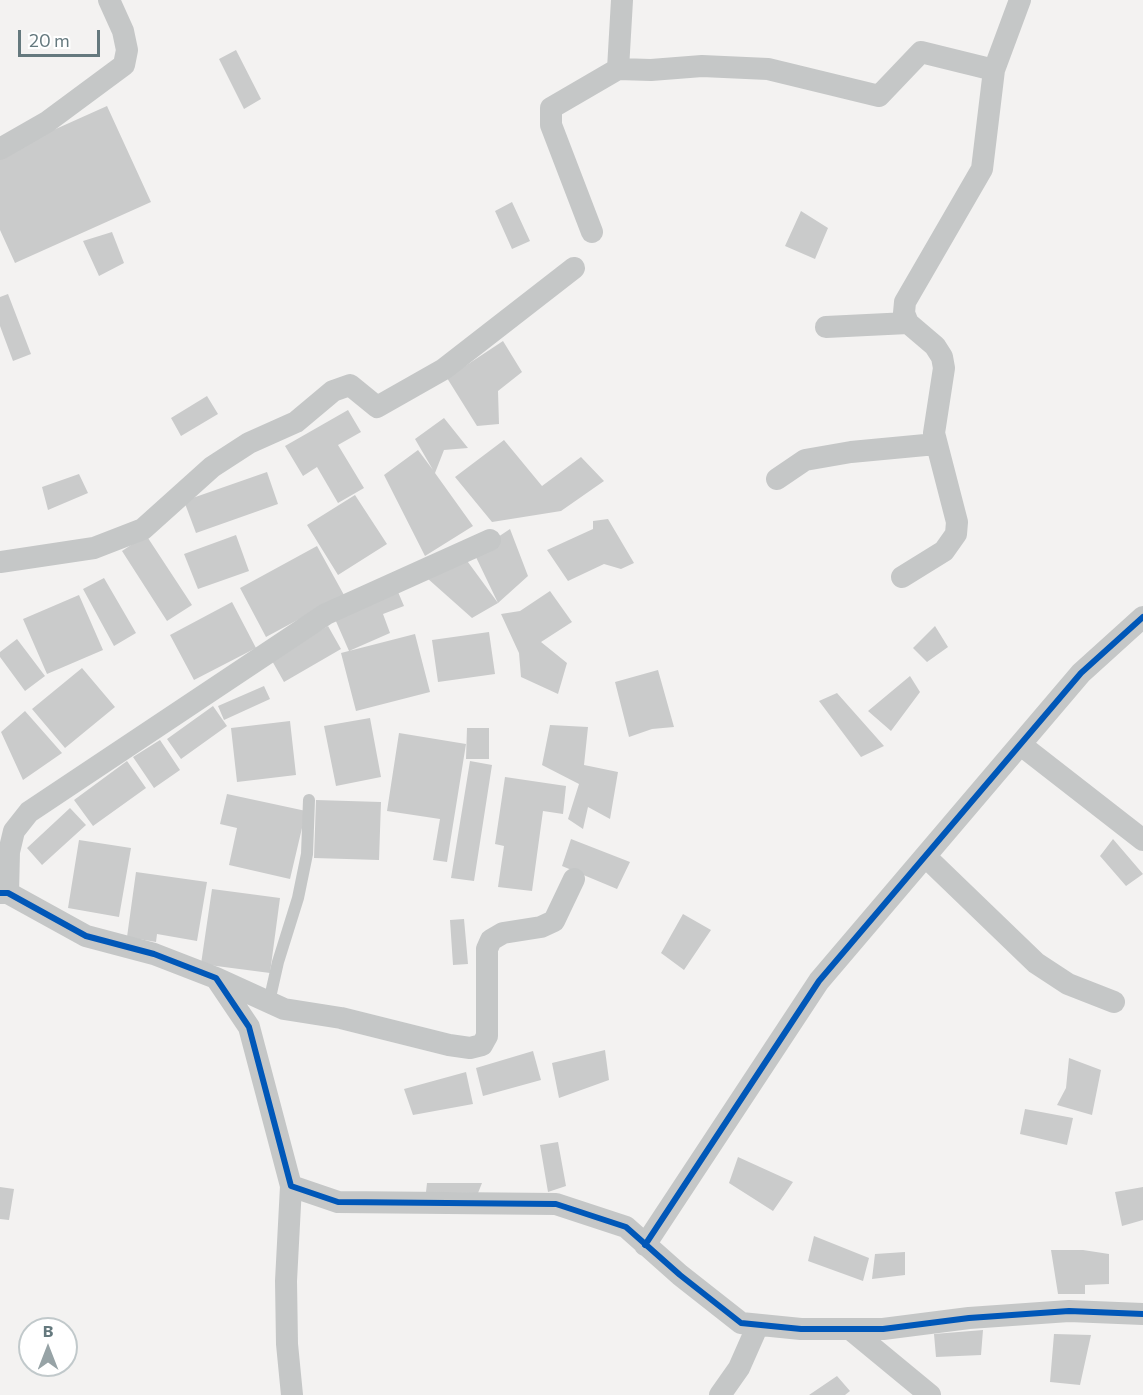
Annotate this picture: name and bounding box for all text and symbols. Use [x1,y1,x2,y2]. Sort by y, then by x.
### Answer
scale bar [21,18,104,56]
text: 20 m [29,29,70,51]
north arrow [18,1317,78,1377]
text: B [43,1321,53,1340]

